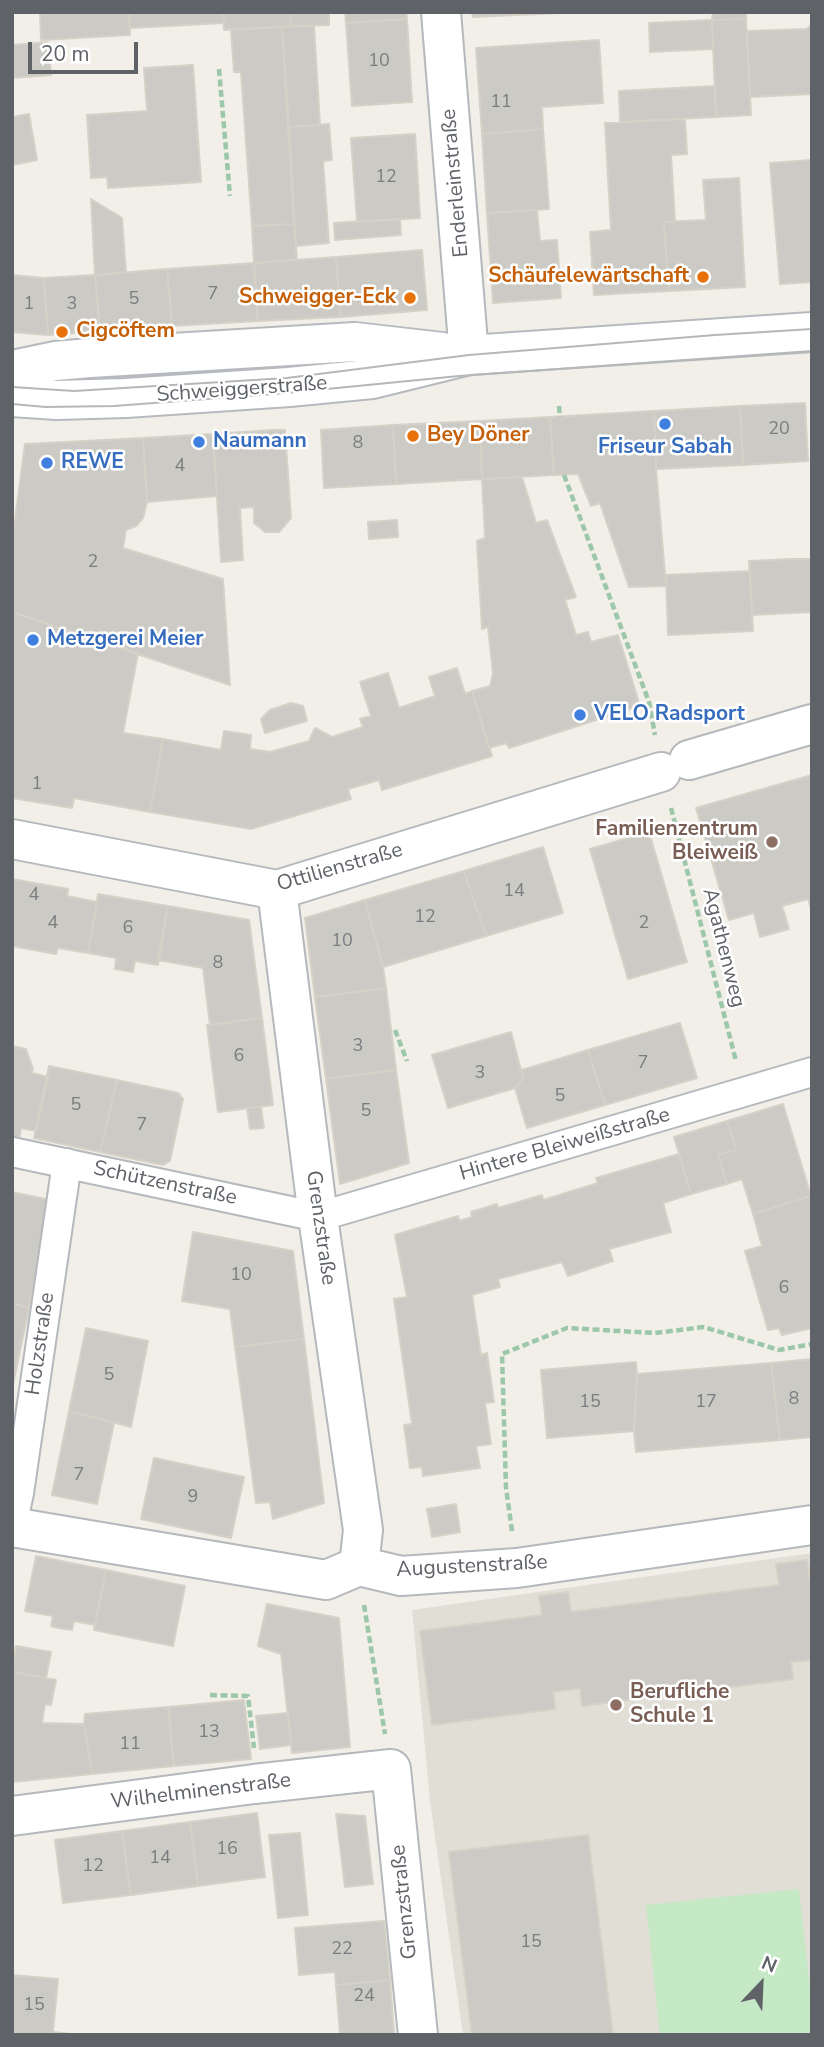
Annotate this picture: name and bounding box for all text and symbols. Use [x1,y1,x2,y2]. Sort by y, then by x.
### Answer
scale bar [32,28,142,72]
text: 20 m [41,40,90,68]
house number: 10 [368,51,390,73]
house number: 11 [490,92,512,114]
street label: Enderleinstraße [437,108,475,258]
house number: 12 [375,167,397,189]
place label: Schäufelewärtschaft [488,264,689,290]
marker: Schäufelewärtschaft [695,269,711,285]
house number: 7 [208,284,218,306]
place label: Schweigger-Eck [239,285,396,311]
house number: 5 [129,289,139,311]
marker: Schweigger-Eck [402,290,418,306]
house number: 1 [24,294,34,316]
house number: 3 [67,294,77,316]
place label: Cigcöftem [76,319,175,345]
marker: Cigcöftem [54,324,70,340]
street label: Schweiggerstraße [156,371,328,409]
marker: Friseur Sabah [657,416,673,432]
house number: 20 [768,419,790,441]
place label: Bey Döner [427,423,529,449]
marker: Bey Döner [405,428,421,444]
place label: Naumann [213,429,307,455]
house number: 8 [353,433,363,455]
marker: Naumann [191,434,207,450]
place label: Friseur Sabah [598,435,732,461]
place label: REWE [61,450,124,476]
marker: REWE [39,455,55,471]
house number: 4 [175,456,185,478]
house number: 2 [88,552,98,574]
place label: Metzgerei Meier [47,627,204,653]
marker: Metzgerei Meier [25,632,41,648]
place label: VELO Radsport [594,702,745,728]
marker: VELO Radsport [572,707,588,723]
house number: 1 [32,774,42,796]
place label: Familienzentrum Bleiweiß [595,817,758,867]
marker: Familienzentrum Bleiweiß [764,834,780,850]
street label: Ottilienstraße [274,838,406,898]
house number: 14 [503,881,525,903]
house number: 4 [29,885,39,907]
street label: Agathenweg [696,886,750,1010]
house number: 12 [414,907,436,929]
house number: 4 [48,913,58,935]
house number: 2 [639,913,649,935]
house number: 6 [123,918,133,940]
house number: 10 [331,931,353,953]
house number: 8 [213,953,223,975]
house number: 3 [353,1036,363,1058]
house number: 6 [234,1046,244,1068]
house number: 7 [638,1053,648,1075]
house number: 3 [475,1063,485,1085]
house number: 5 [555,1086,565,1108]
house number: 5 [71,1095,81,1117]
house number: 5 [361,1101,371,1123]
street label: Hintere Bleiweißstraße [457,1103,673,1187]
house number: 7 [137,1115,147,1137]
street label: Schützenstraße [91,1156,239,1212]
street label: Grenzstraße [299,1169,341,1287]
house number: 10 [230,1265,252,1287]
house number: 6 [779,1278,789,1300]
street label: Holzstraße [21,1291,61,1397]
house number: 5 [104,1365,114,1387]
house number: 8 [789,1389,799,1411]
house number: 15 [579,1392,601,1414]
house number: 17 [695,1392,717,1414]
house number: 7 [74,1465,84,1487]
house number: 9 [188,1487,198,1509]
street label: Augustenstraße [396,1550,548,1584]
place label: Berufliche Schule 1 [630,1680,729,1730]
marker: Berufliche Schule 1 [608,1697,624,1713]
house number: 13 [198,1722,220,1744]
house number: 11 [119,1734,141,1756]
street label: Wilhelminenstraße [109,1768,293,1816]
house number: 16 [216,1839,238,1861]
street label: Grenzstraße [386,1843,424,1961]
house number: 14 [149,1848,171,1870]
house number: 12 [82,1856,104,1878]
house number: 15 [520,1932,542,1954]
house number: 22 [331,1939,353,1961]
north arrow [726,1949,796,2019]
text: N [758,1950,781,1979]
house number: 24 [353,1986,375,2008]
house number: 15 [23,1995,45,2017]

